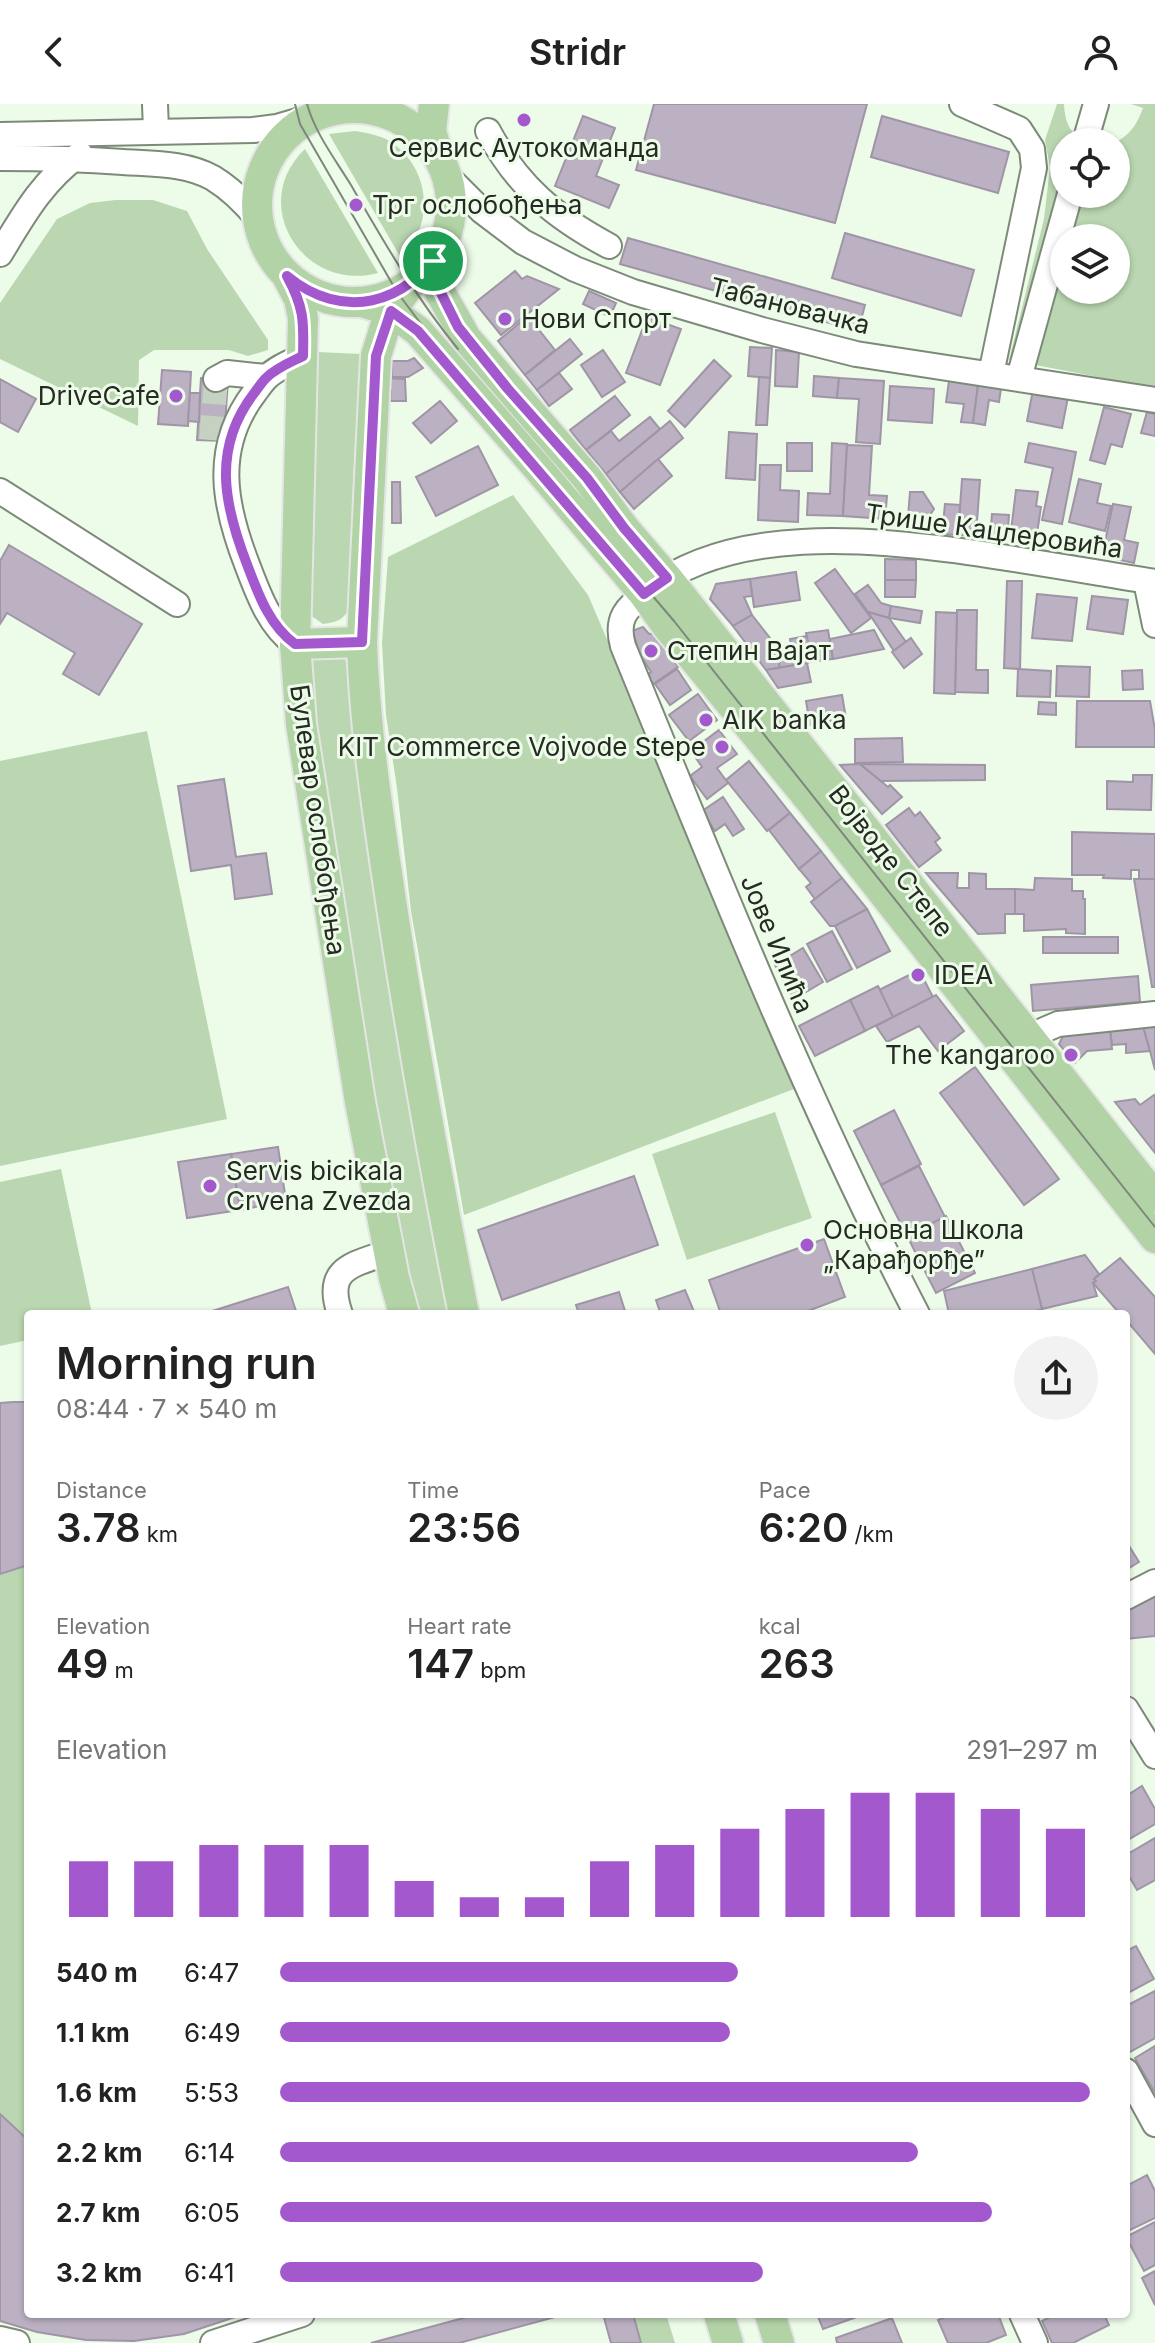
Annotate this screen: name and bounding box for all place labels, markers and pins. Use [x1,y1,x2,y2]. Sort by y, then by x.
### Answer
marker: Сервис Аутокоманда [515,111,533,129]
place label: Сервис Аутокоманда [389,132,659,163]
place label: Трг ослобођења [372,189,582,220]
marker: Трг ослобођења [347,196,365,214]
pin [399,227,467,295]
place label: Нови Спорт [521,303,671,334]
marker: Нови Спорт [496,310,514,328]
place label: DriveCafe [38,380,160,411]
marker: DriveCafe [167,387,185,405]
place label: Степин Вајат [667,635,831,666]
marker: Степин Вајат [642,642,660,660]
place label: AIK banka [722,704,847,735]
marker: AIK banka [697,711,715,729]
place label: KIT Commerce Vojvode Stepe [338,731,706,762]
marker: KIT Commerce Vojvode Stepe [713,738,731,756]
place label: IDEA [934,959,993,990]
marker: IDEA [909,966,927,984]
place label: The kangaroo [885,1039,1055,1070]
marker: The kangaroo [1062,1046,1080,1064]
place label: Servis bicikala Crvena Zvezda [226,1155,411,1216]
marker: Servis bicikala Crvena Zvezda [201,1177,219,1195]
place label: Основна Школа „Карађорђе” [823,1214,1024,1275]
marker: Основна Школа „Карађорђе” [798,1236,816,1254]

